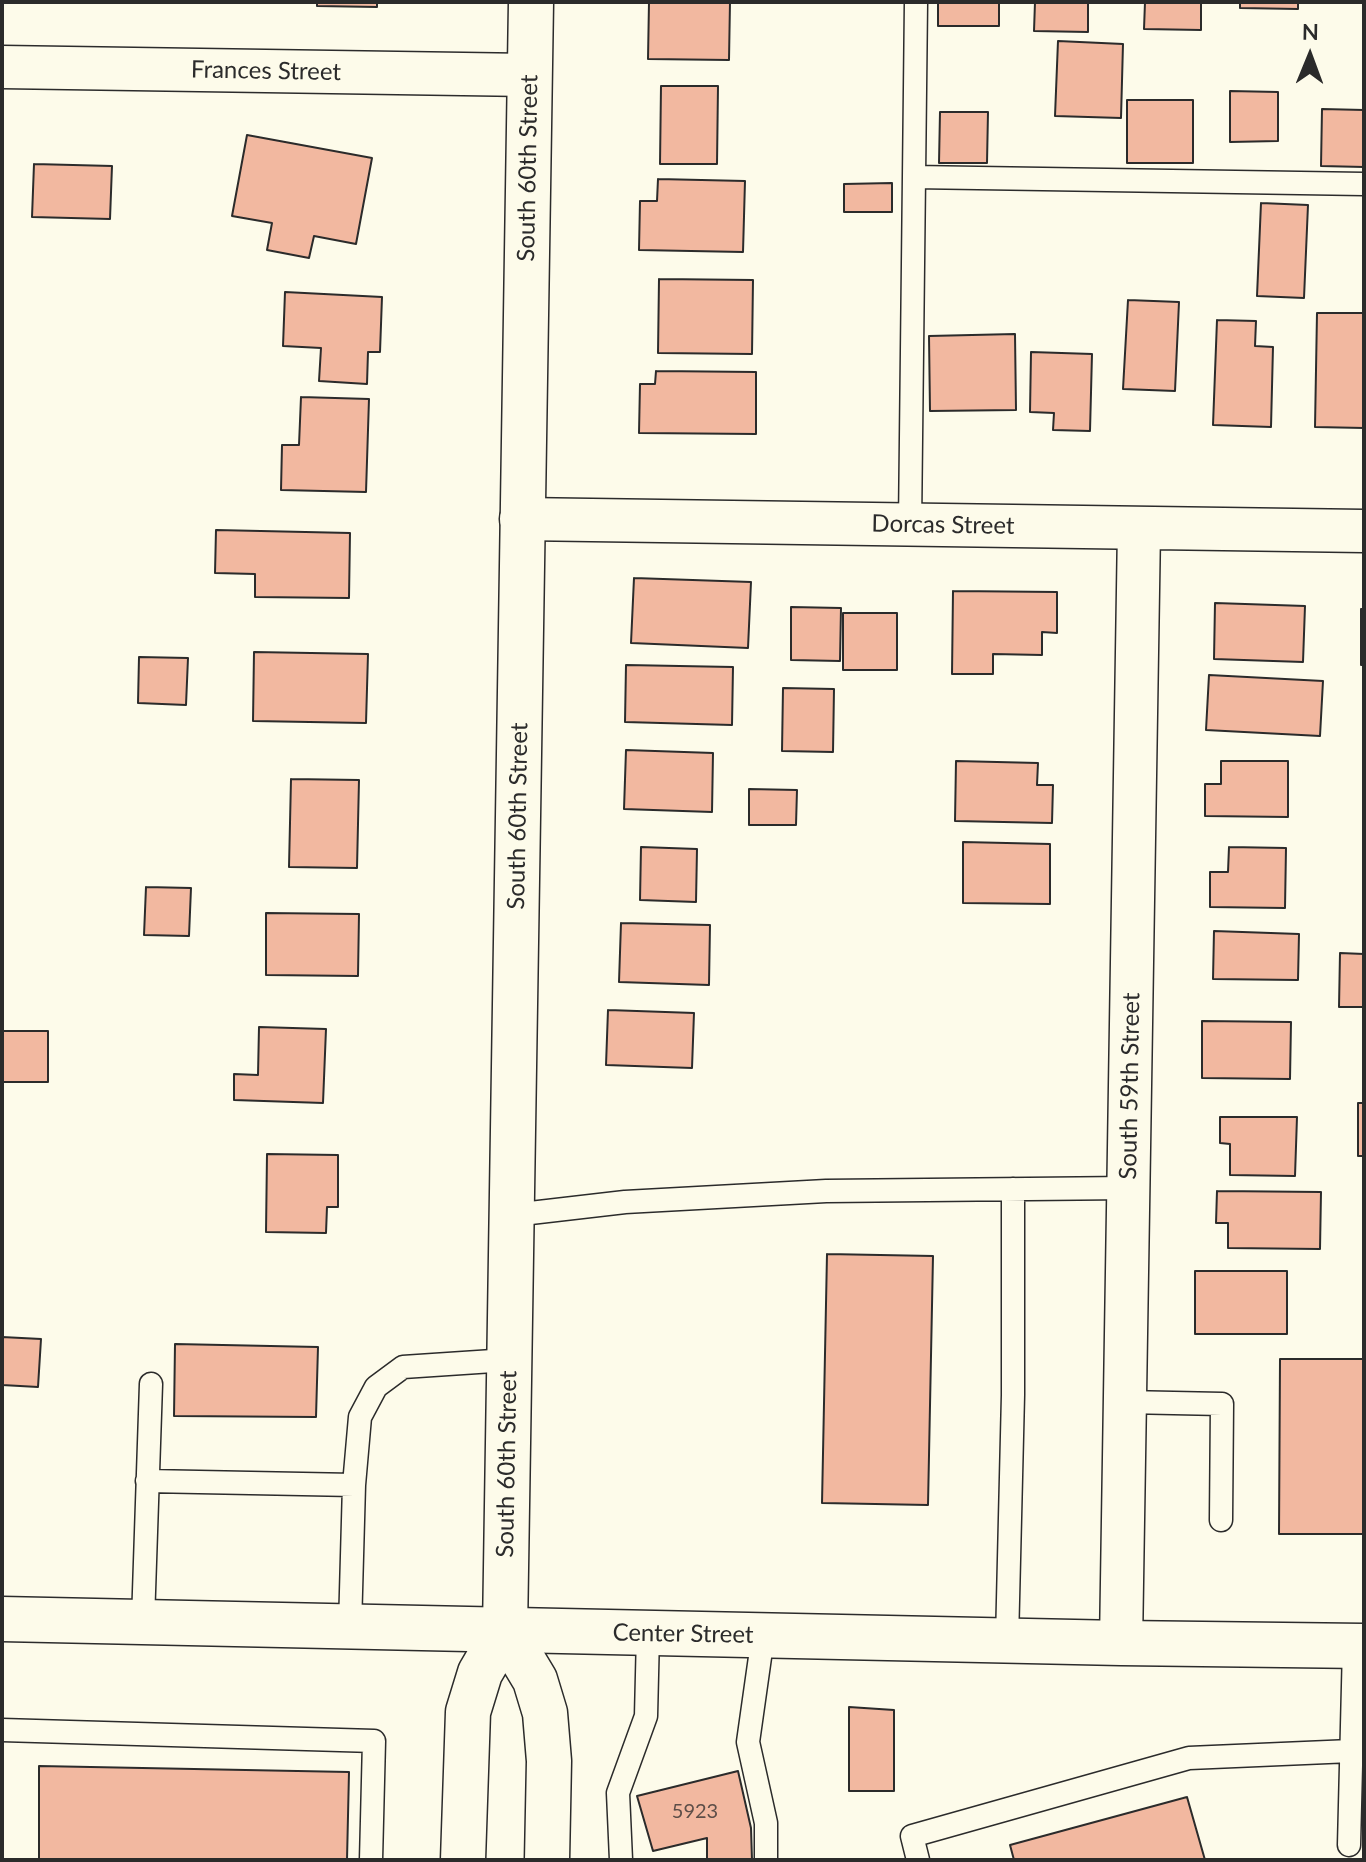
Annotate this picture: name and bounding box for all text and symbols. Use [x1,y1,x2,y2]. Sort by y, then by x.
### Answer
north arrow [1270,16,1350,96]
text: N [1302,18,1319,45]
street label: Frances Street [191,55,341,87]
street label: South 60th Street [512,74,544,262]
street label: Dorcas Street [871,509,1015,541]
street label: South 60th Street [502,722,534,910]
street label: South 59th Street [1114,992,1146,1180]
street label: South 60th Street [491,1370,523,1558]
street label: Center Street [612,1618,754,1650]
house number: 5923 [672,1800,718,1824]

